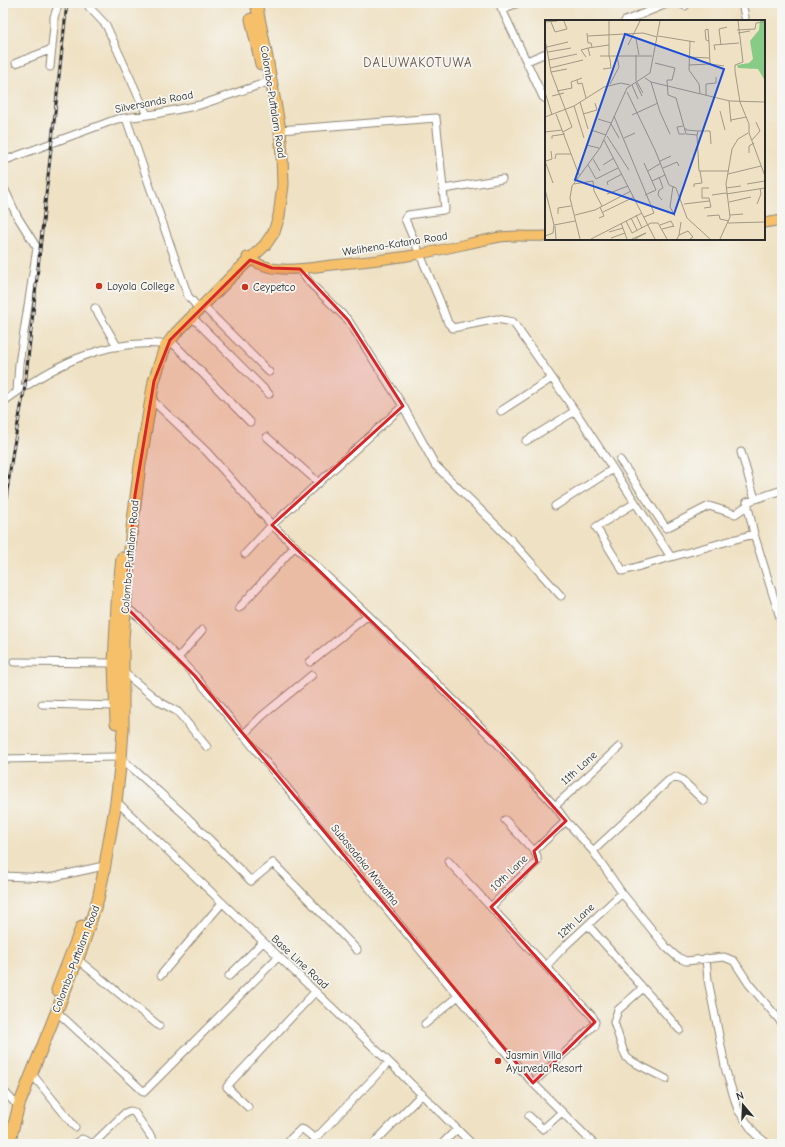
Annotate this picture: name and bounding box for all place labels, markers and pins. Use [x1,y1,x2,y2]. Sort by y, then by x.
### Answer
place label: Loyola College [107,280,175,293]
marker: Loyola College [94,281,104,291]
place label: Ceypetco [253,281,296,294]
marker: Ceypetco [240,282,250,292]
place label: Jasmin Villa Ayurveda Resort [506,1049,583,1075]
marker: Jasmin Villa Ayurveda Resort [493,1056,503,1066]

